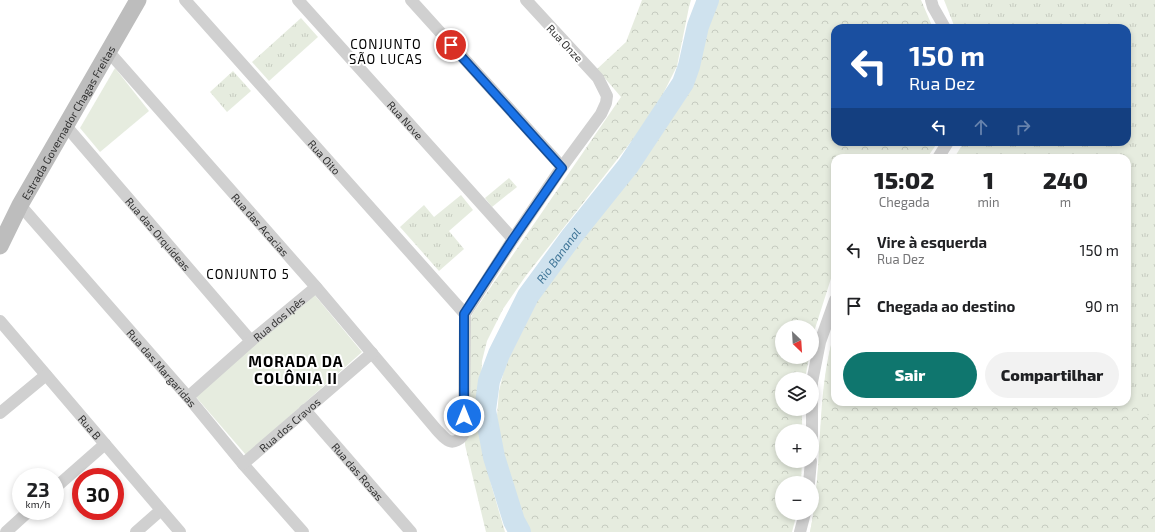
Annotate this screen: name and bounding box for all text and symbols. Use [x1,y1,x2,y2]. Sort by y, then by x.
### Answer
street label: Rua Onze [544,21,586,65]
pin [434,28,468,62]
icon: arrive [440,34,462,56]
district label: CONJUNTO SÃO LUCAS [349,36,423,67]
text: 150 m [909,38,985,72]
icon: left [843,40,895,92]
street label: Estrada Governador Chagas Freitas [18,43,117,202]
text: Rua Dez [909,72,975,94]
street label: Rua Nove [385,98,426,142]
icon: left [928,116,950,138]
icon: ahead [970,116,992,138]
icon: right [1012,116,1034,138]
street label: Rua Oito [306,137,344,177]
text: 15:02 [874,165,934,194]
text: 1 [983,165,994,194]
text: 240 [1043,165,1088,194]
street label: Rua das Acacias [229,190,292,259]
street label: Rua das Orquídeas [123,194,194,273]
text: Chegada [879,194,930,210]
text: min [977,194,1000,210]
text: m [1060,194,1071,210]
water label: Rio Bananal [533,225,583,286]
text: Vire à esquerda [877,233,987,251]
icon: left [843,239,865,261]
text: 150 m [1079,241,1119,259]
text: Rua Dez [877,251,925,267]
district label: CONJUNTO 5 [206,266,290,282]
street label: Rua dos Ipês [250,293,307,343]
icon: arrive [843,295,865,317]
text: Chegada ao destino [877,297,1015,315]
text: 90 m [1085,297,1119,315]
north arrow [775,320,819,364]
map controls [775,320,819,520]
street label: Rua das Margaridas [125,326,200,410]
district label: MORADA DA COLÔNIA II [248,352,344,387]
button: Sair [843,352,977,398]
button: Compartilhar [985,352,1119,398]
button: layers [775,372,819,416]
street label: Rua dos Cravos [256,394,323,454]
position arrow [443,395,485,437]
street label: Rua B [76,412,104,442]
button: + [775,424,819,468]
street label: Rua das Rosas [330,440,387,503]
speed limit sign: 30 [72,468,124,520]
button: − [775,476,819,520]
text: 23 [27,477,49,501]
text: km/h [26,498,50,510]

